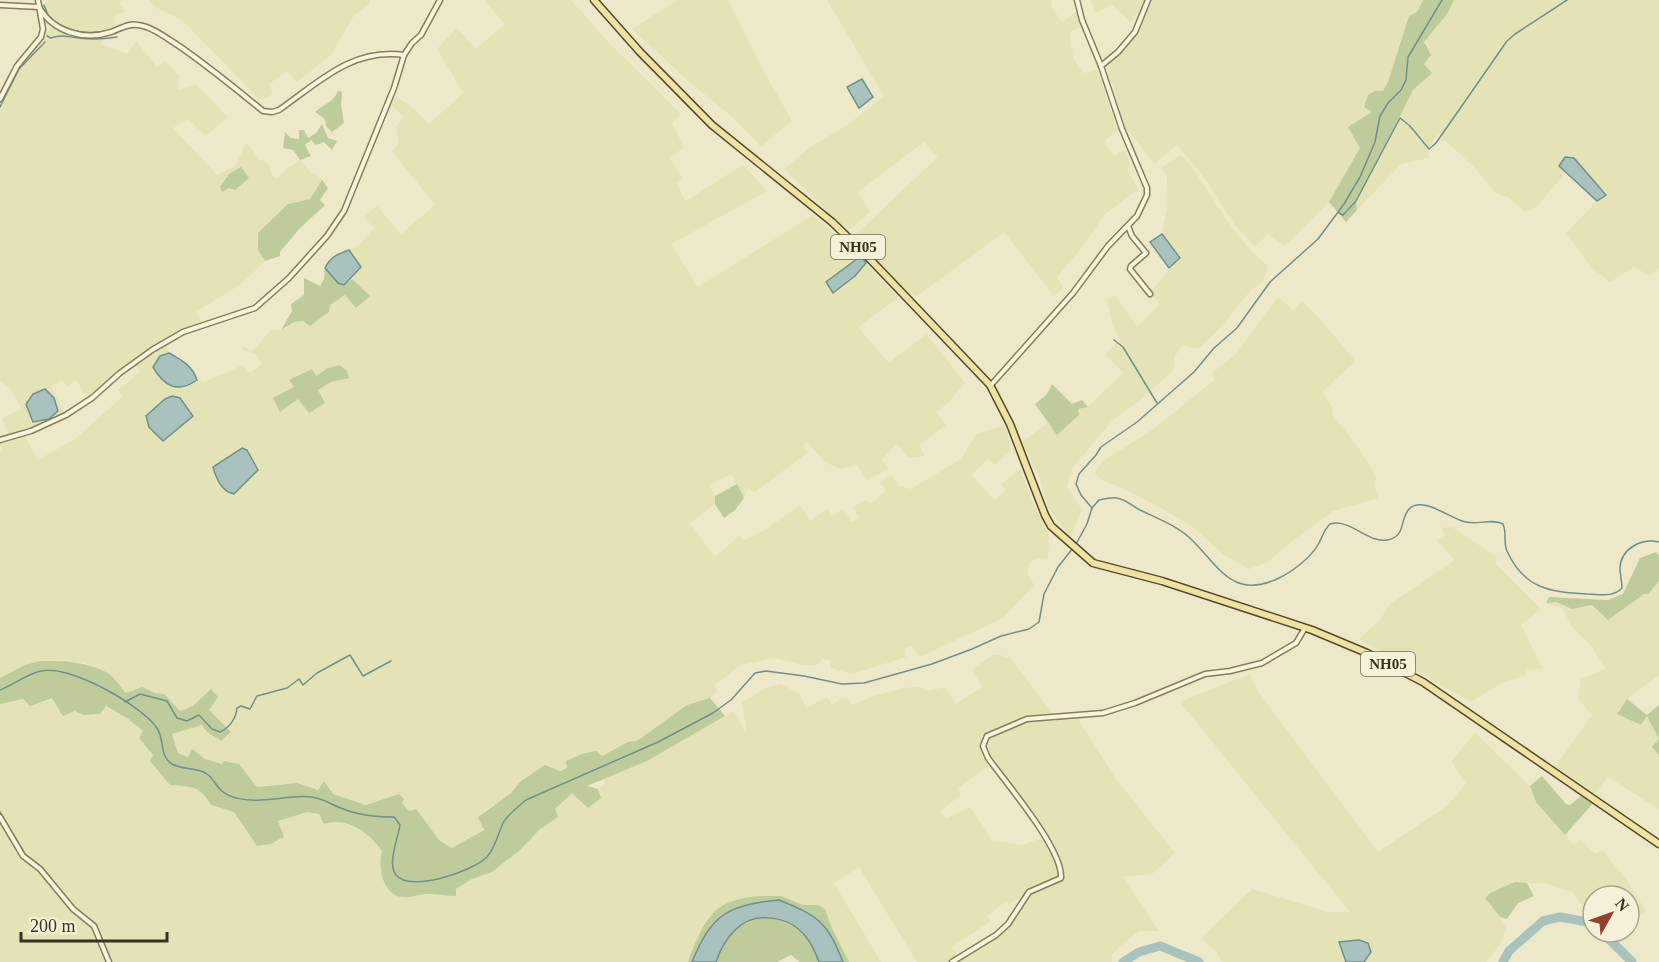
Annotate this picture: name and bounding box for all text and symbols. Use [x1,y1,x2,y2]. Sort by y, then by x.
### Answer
road number: NH05 [831,235,885,259]
road number: NH05 [1361,652,1415,676]
north arrow [1581,884,1641,944]
text: N [1612,895,1633,915]
scale bar [21,905,166,943]
text: 200 m [30,916,76,936]

